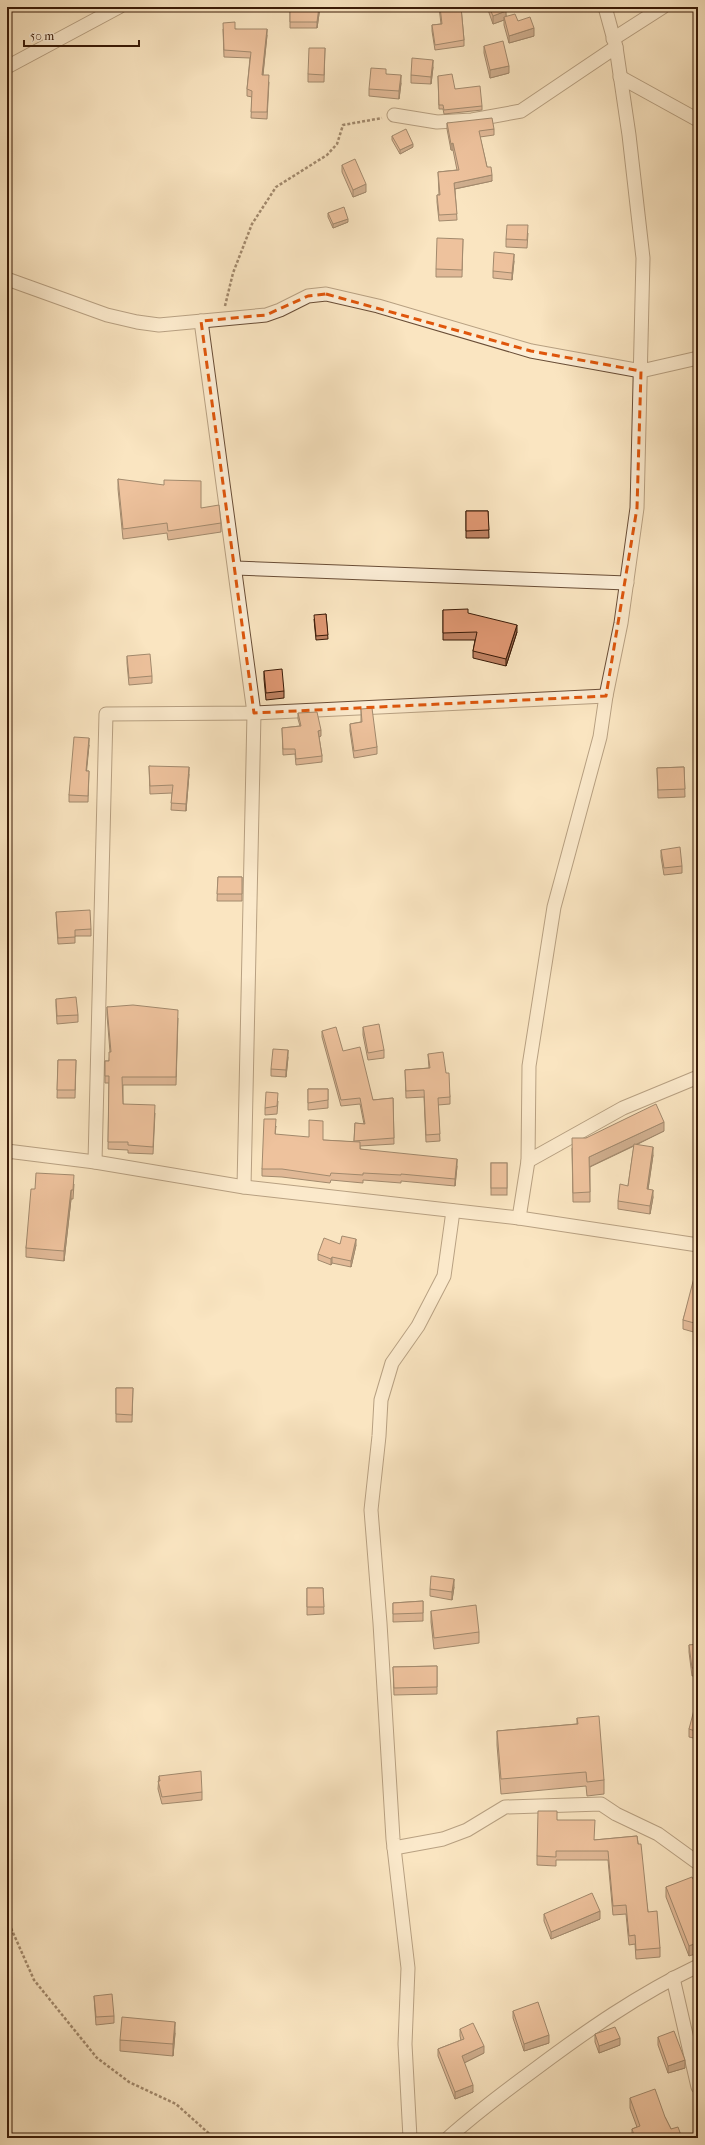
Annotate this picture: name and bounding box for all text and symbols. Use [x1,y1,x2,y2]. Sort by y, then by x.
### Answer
scale bar [24,22,139,48]
text: 50 m [30,29,54,43]

